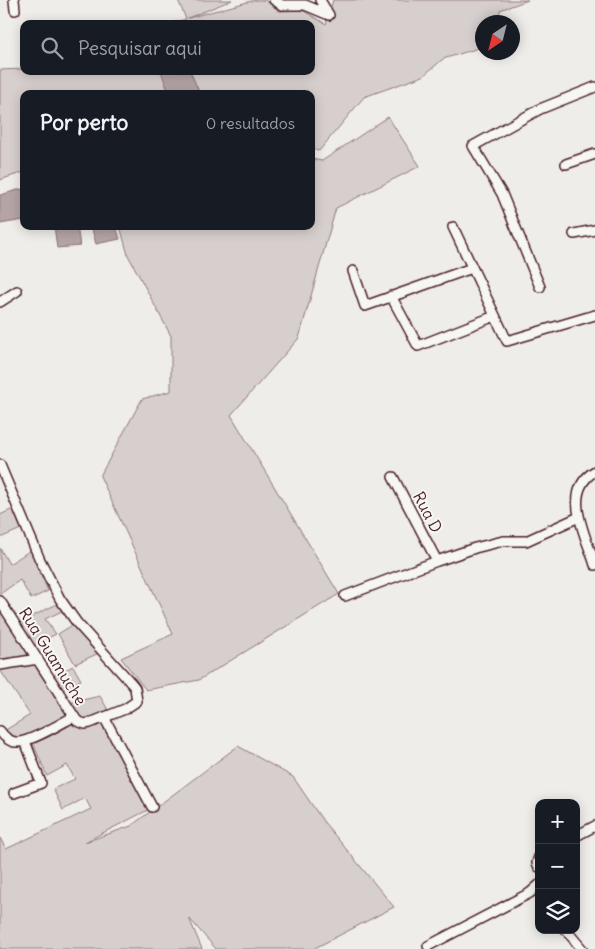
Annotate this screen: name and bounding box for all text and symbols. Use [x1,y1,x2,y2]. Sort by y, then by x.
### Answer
north arrow [475,15,520,60]
search box [20,20,315,75]
icon: search [38,34,66,62]
text: Pesquisar aqui [78,36,202,60]
text: Por perto [40,109,128,136]
text: 0 resultados [206,113,295,133]
street label: Rua D [409,488,447,536]
street label: Rua Guamuche [15,603,91,709]
map controls [535,799,580,934]
button: + [535,799,580,844]
button: − [535,844,580,889]
button: layers [535,889,580,934]

